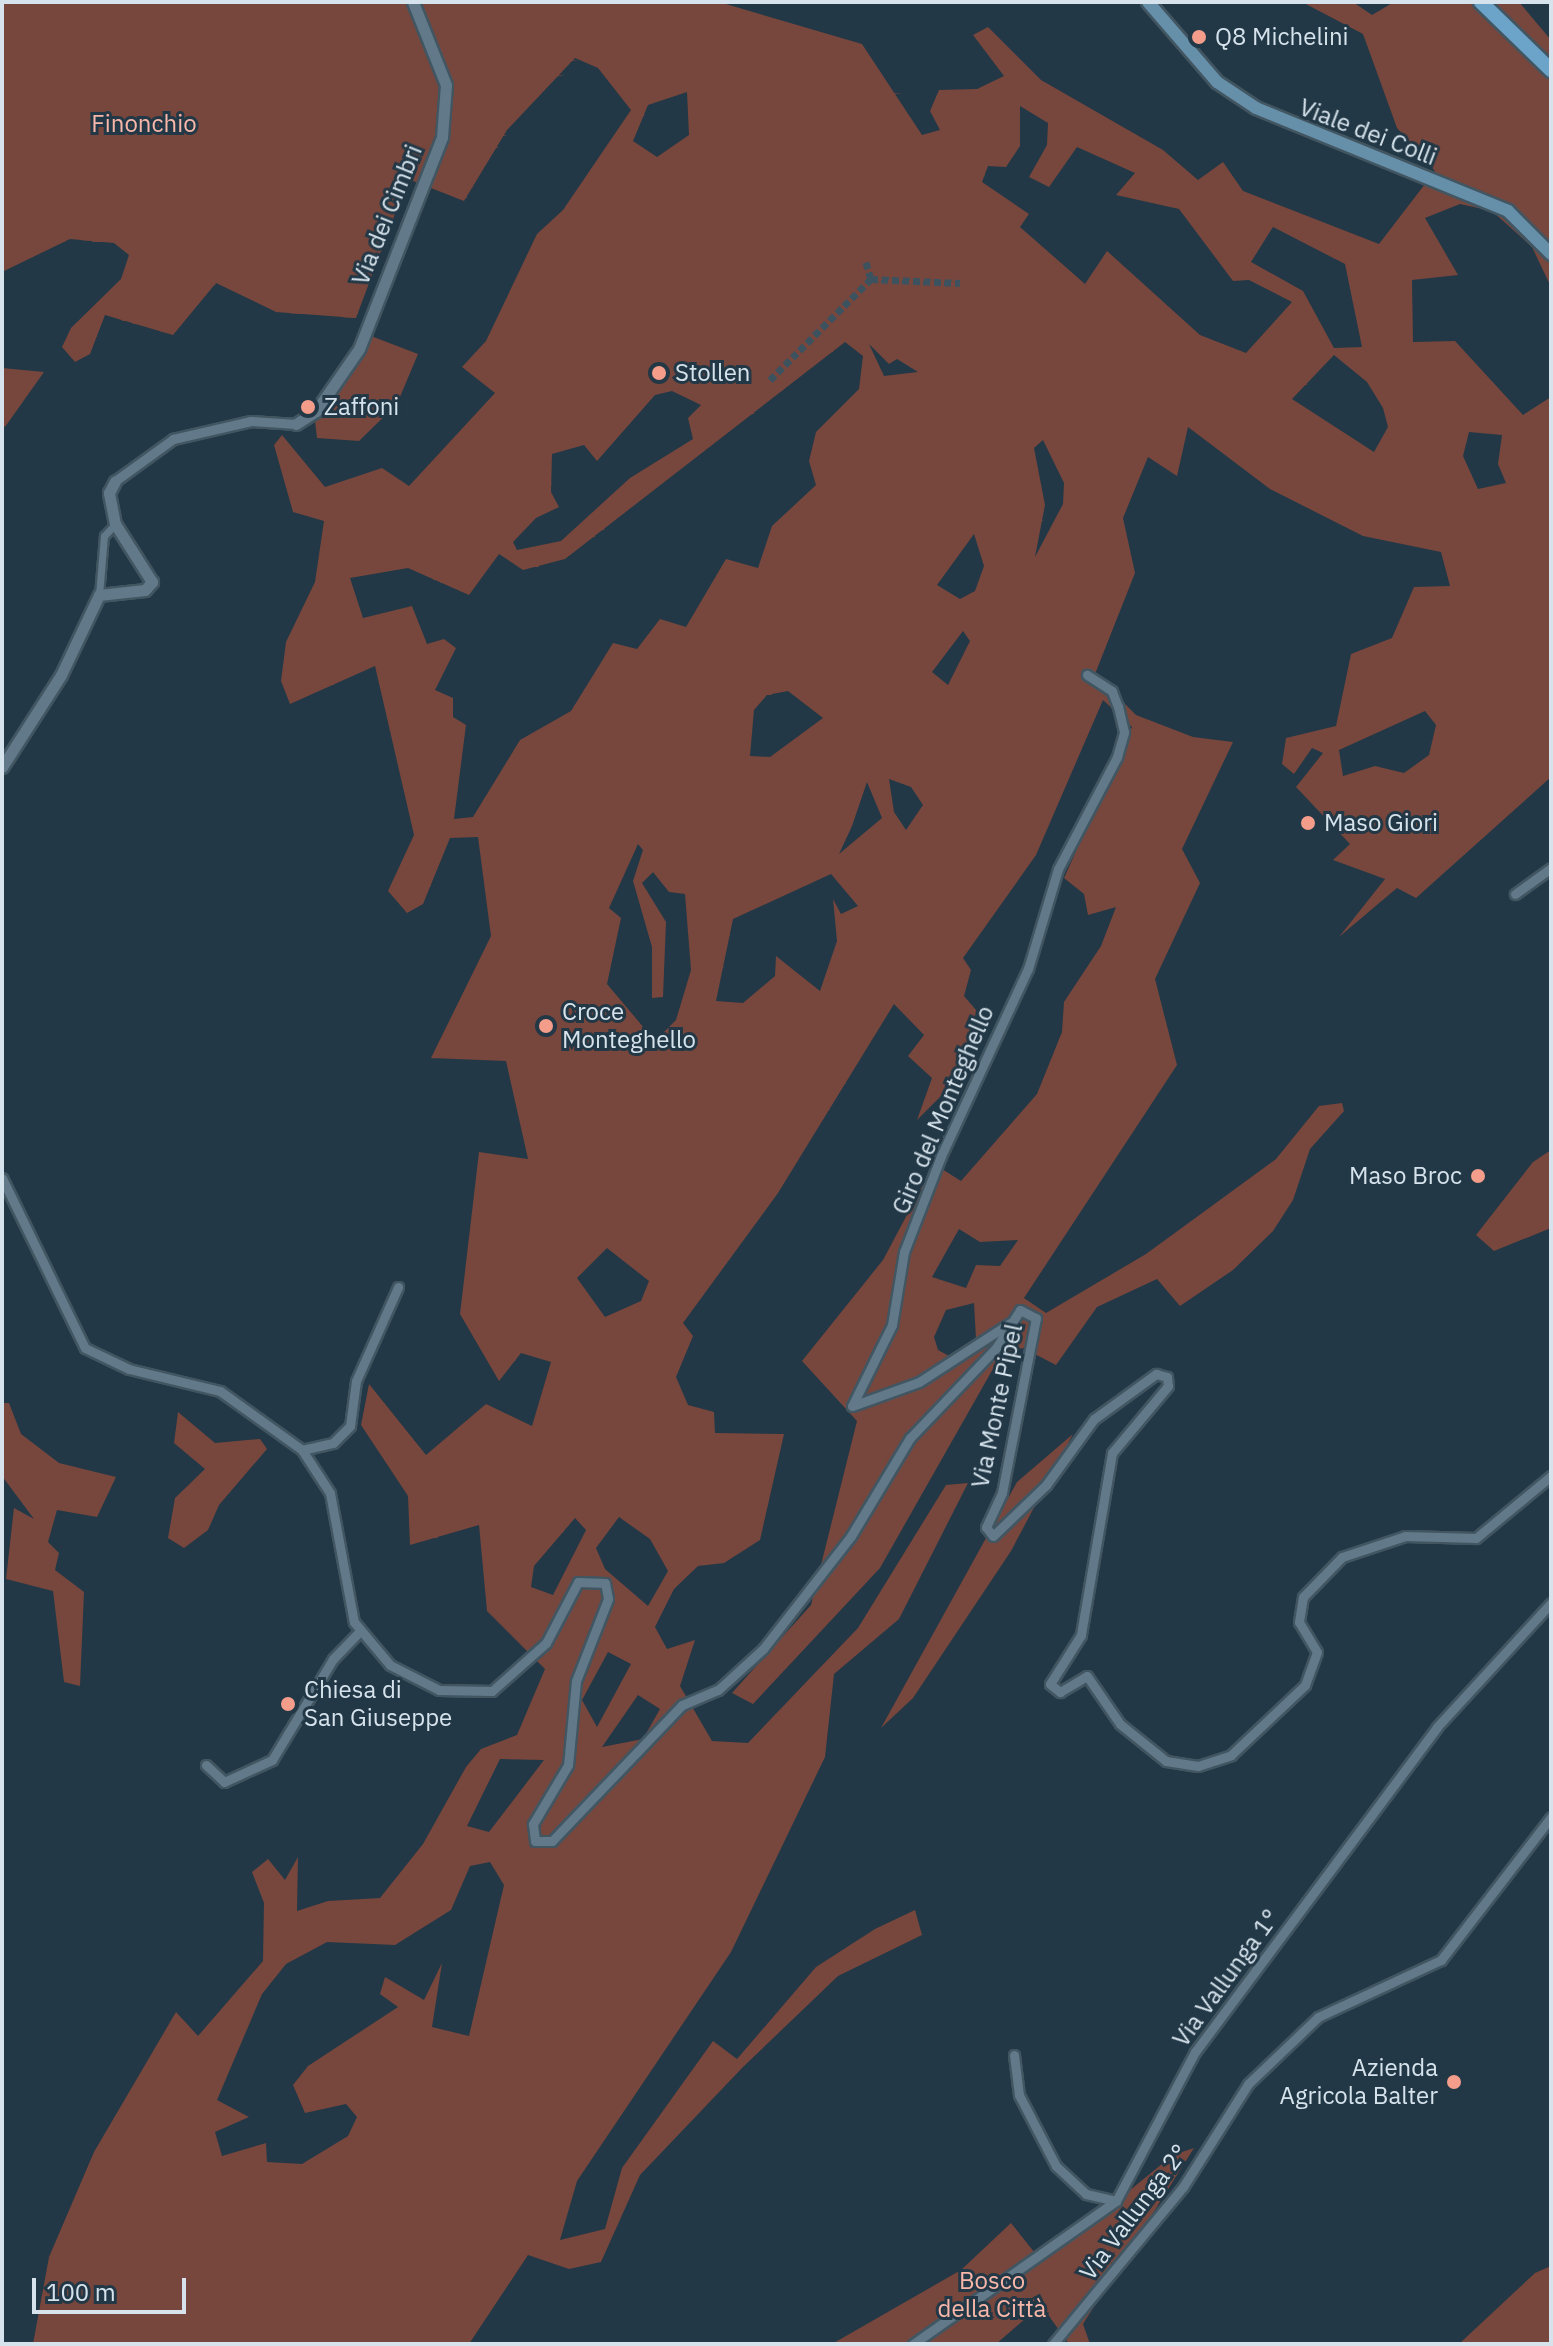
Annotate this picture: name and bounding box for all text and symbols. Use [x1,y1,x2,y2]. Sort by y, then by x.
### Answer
place label: Q8 Michelini [1215,23,1349,51]
marker: Q8 Michelini [1190,28,1208,46]
street label: Viale dei Colli [1295,93,1441,171]
park label: Finonchio [91,110,197,138]
street label: Via dei Cimbri [346,141,428,289]
place label: Stollen [675,359,750,387]
marker: Stollen [650,364,668,382]
place label: Zaffoni [324,393,399,421]
marker: Zaffoni [299,398,317,416]
place label: Maso Giori [1324,809,1438,837]
marker: Maso Giori [1299,814,1317,832]
place label: Croce Monteghello [562,998,696,1054]
street label: Giro del Monteghello [886,1001,1000,1219]
marker: Croce Monteghello [537,1017,555,1035]
place label: Maso Broc [1349,1162,1462,1190]
marker: Maso Broc [1469,1167,1487,1185]
street label: Via Monte Pipel [966,1321,1028,1491]
place label: Chiesa di San Giuseppe [304,1676,452,1732]
marker: Chiesa di San Giuseppe [279,1695,297,1713]
street label: Via Vallunga 1° [1167,1904,1285,2052]
place label: Azienda Agricola Balter [1280,2054,1438,2110]
marker: Azienda Agricola Balter [1445,2073,1463,2091]
street label: Via Vallunga 2° [1074,2138,1194,2286]
scale bar [36,2262,190,2312]
park label: Bosco della Città [938,2267,1046,2323]
text: 100 m [46,2276,116,2308]

